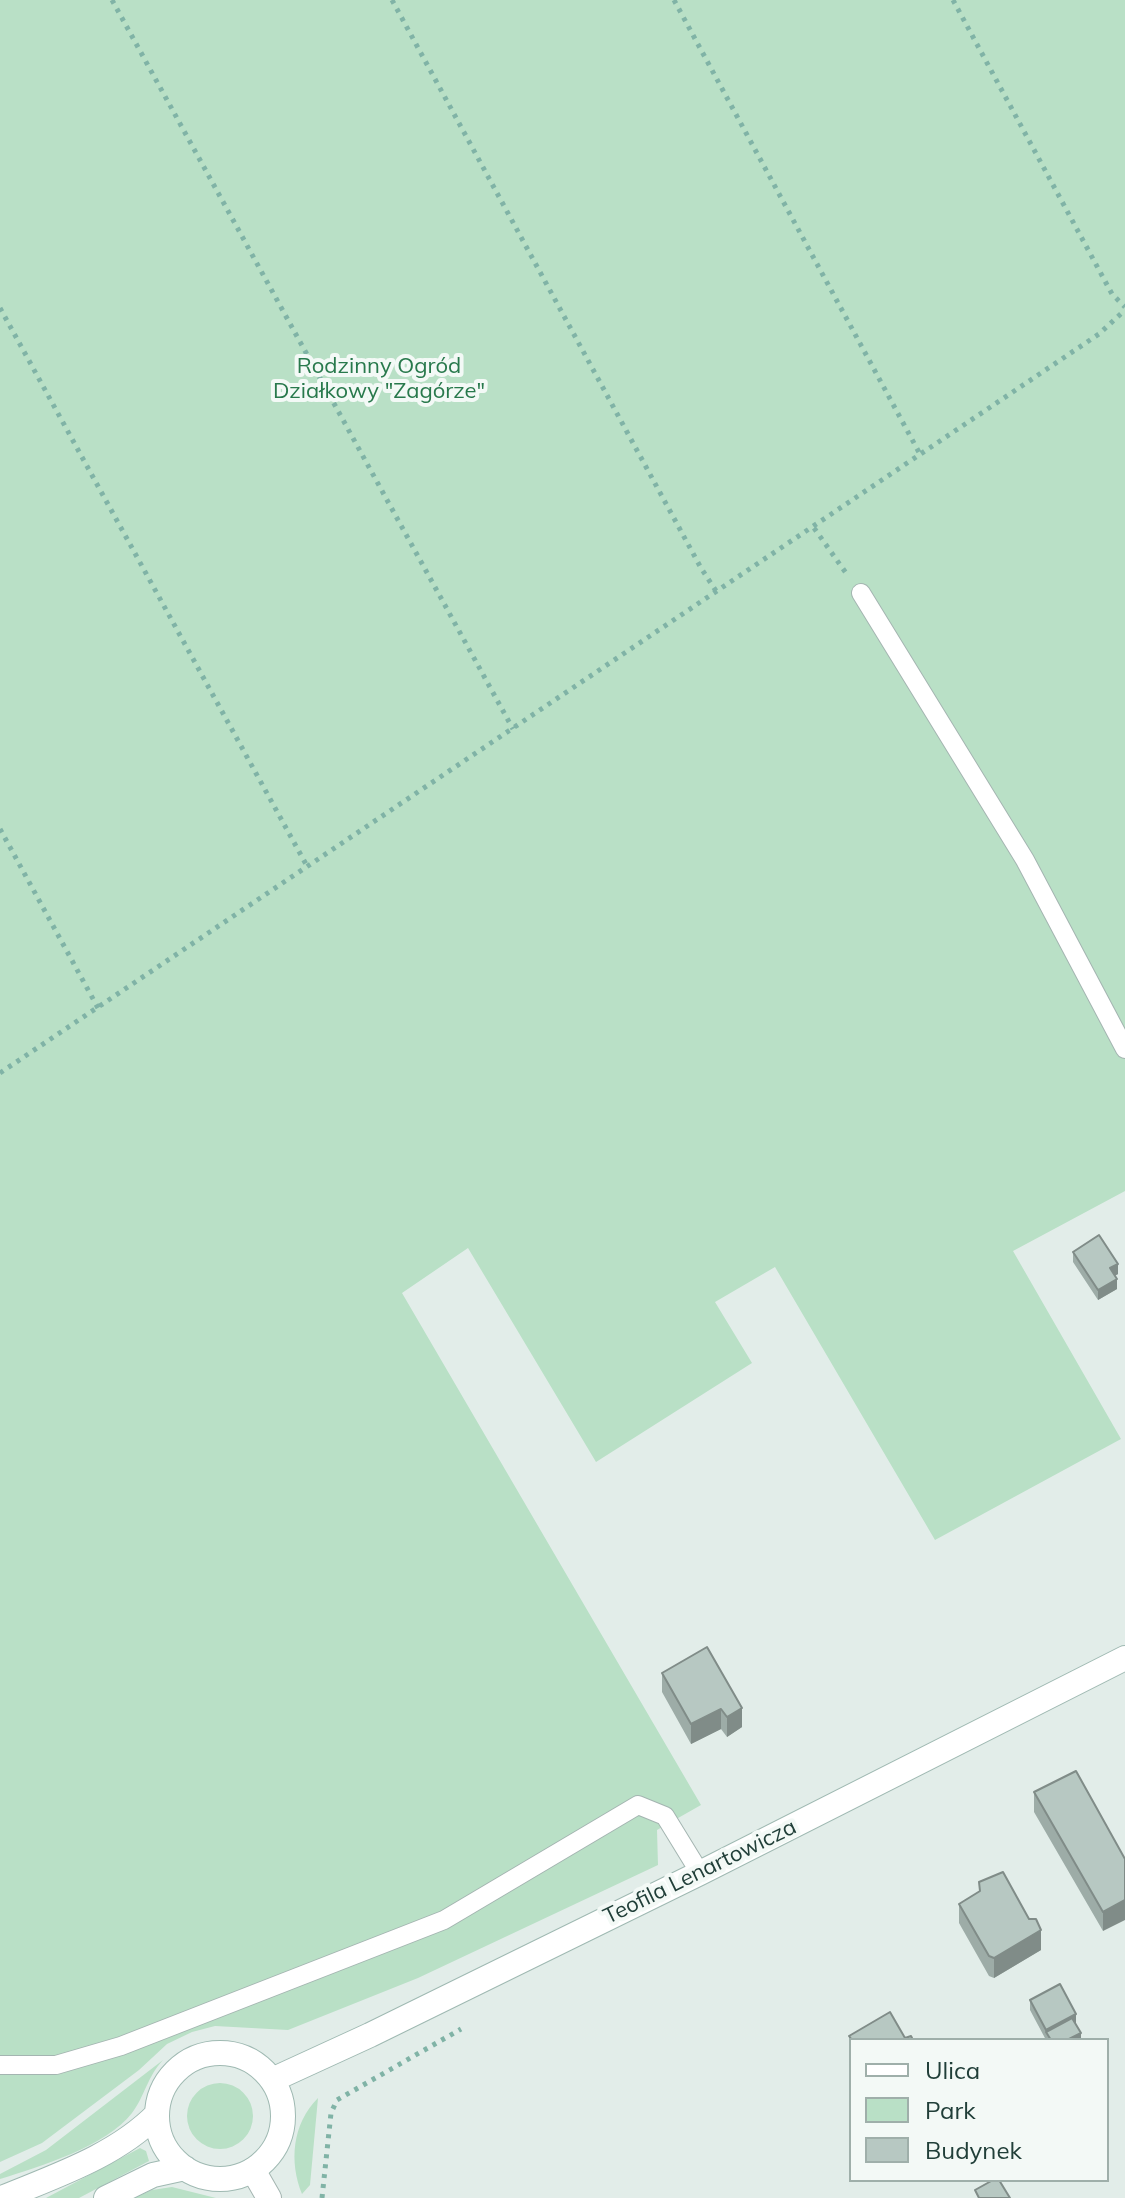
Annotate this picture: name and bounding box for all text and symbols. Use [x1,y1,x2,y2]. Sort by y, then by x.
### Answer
park label: Rodzinny Ogród Działkowy "Zagórze" [273,353,485,404]
street label: Teofila Lenartowicza [599,1814,801,1930]
legend [849,2038,1109,2182]
text: Ulica [925,2055,980,2085]
text: Park [925,2095,976,2125]
text: Budynek [925,2135,1022,2165]

